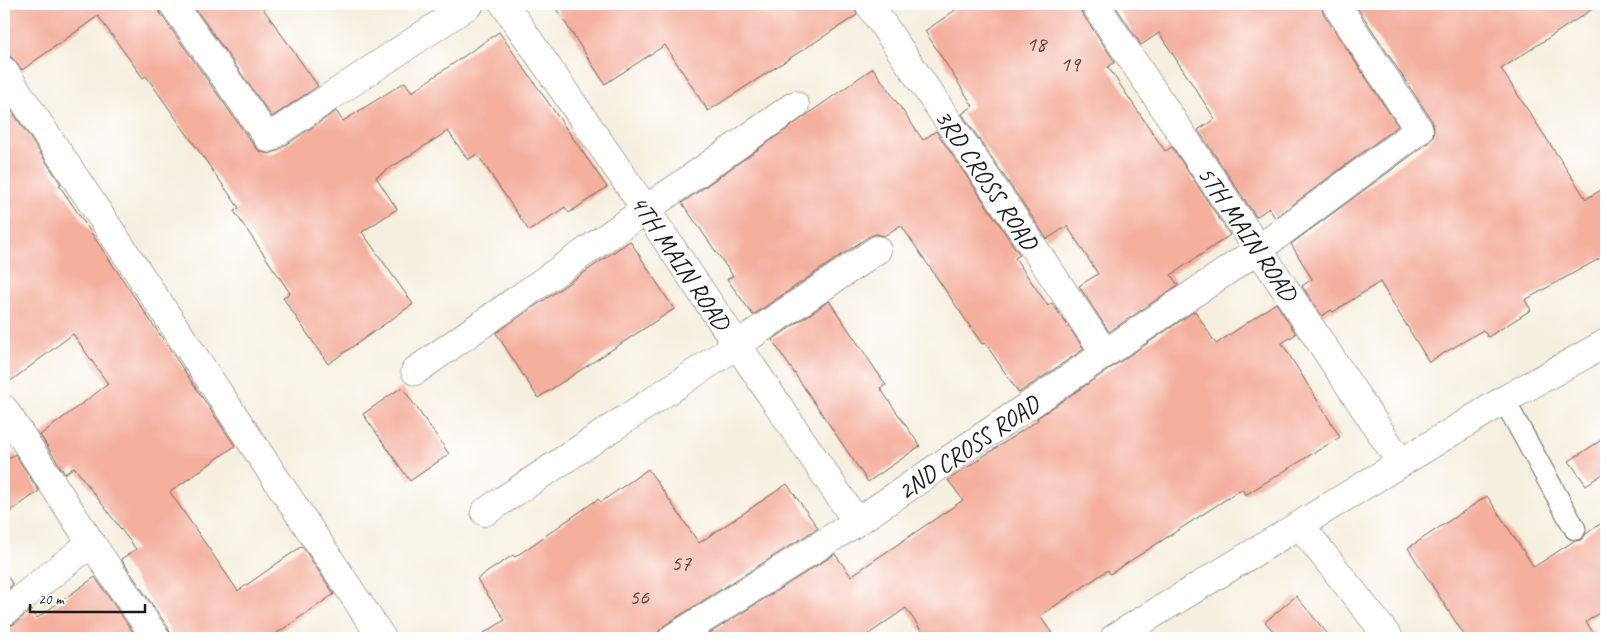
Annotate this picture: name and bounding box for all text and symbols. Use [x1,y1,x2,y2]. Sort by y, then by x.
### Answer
house number: 18 [1026,30,1048,58]
house number: 19 [1060,50,1082,78]
street label: 3RD CROSS ROAD [927,103,1046,257]
street label: 5TH MAIN ROAD [1190,160,1306,309]
street label: 4TH MAIN ROAD [623,189,739,338]
street label: 2ND CROSS ROAD [891,388,1047,507]
house number: 57 [671,549,692,577]
scale bar [30,582,145,614]
house number: 56 [629,583,650,611]
text: 20 m [38,590,65,609]

